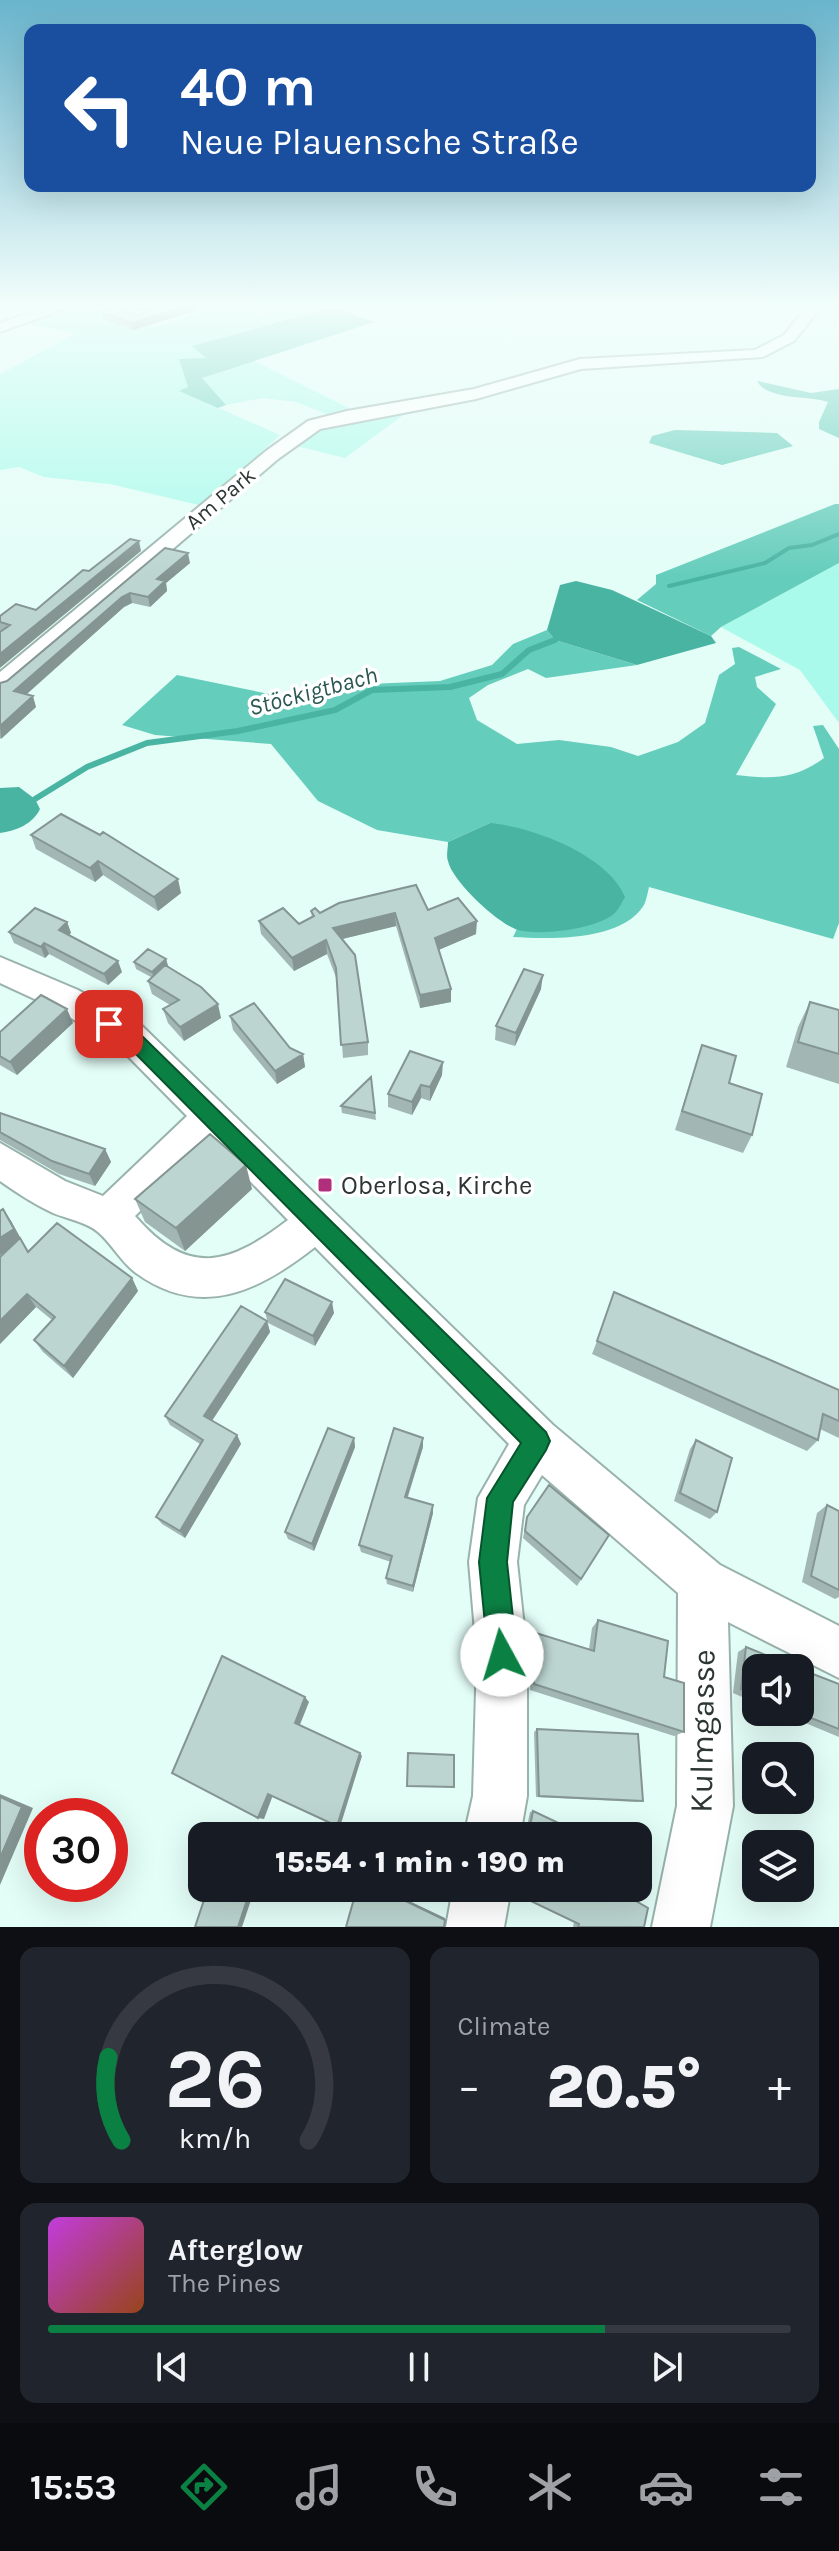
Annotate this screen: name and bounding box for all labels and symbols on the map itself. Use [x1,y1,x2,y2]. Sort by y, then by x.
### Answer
street label: Am Park [180,462,261,535]
water label: Stöckigtbach [246,660,380,722]
pin [75,990,143,1058]
place label: Oberlosa, Kirche [341,1170,532,1201]
marker: Oberlosa, Kirche [316,1176,334,1194]
position arrow [460,1613,544,1697]
street label: Kulmgasse [683,1649,722,1813]
speed limit sign: 30 [24,1798,128,1902]

